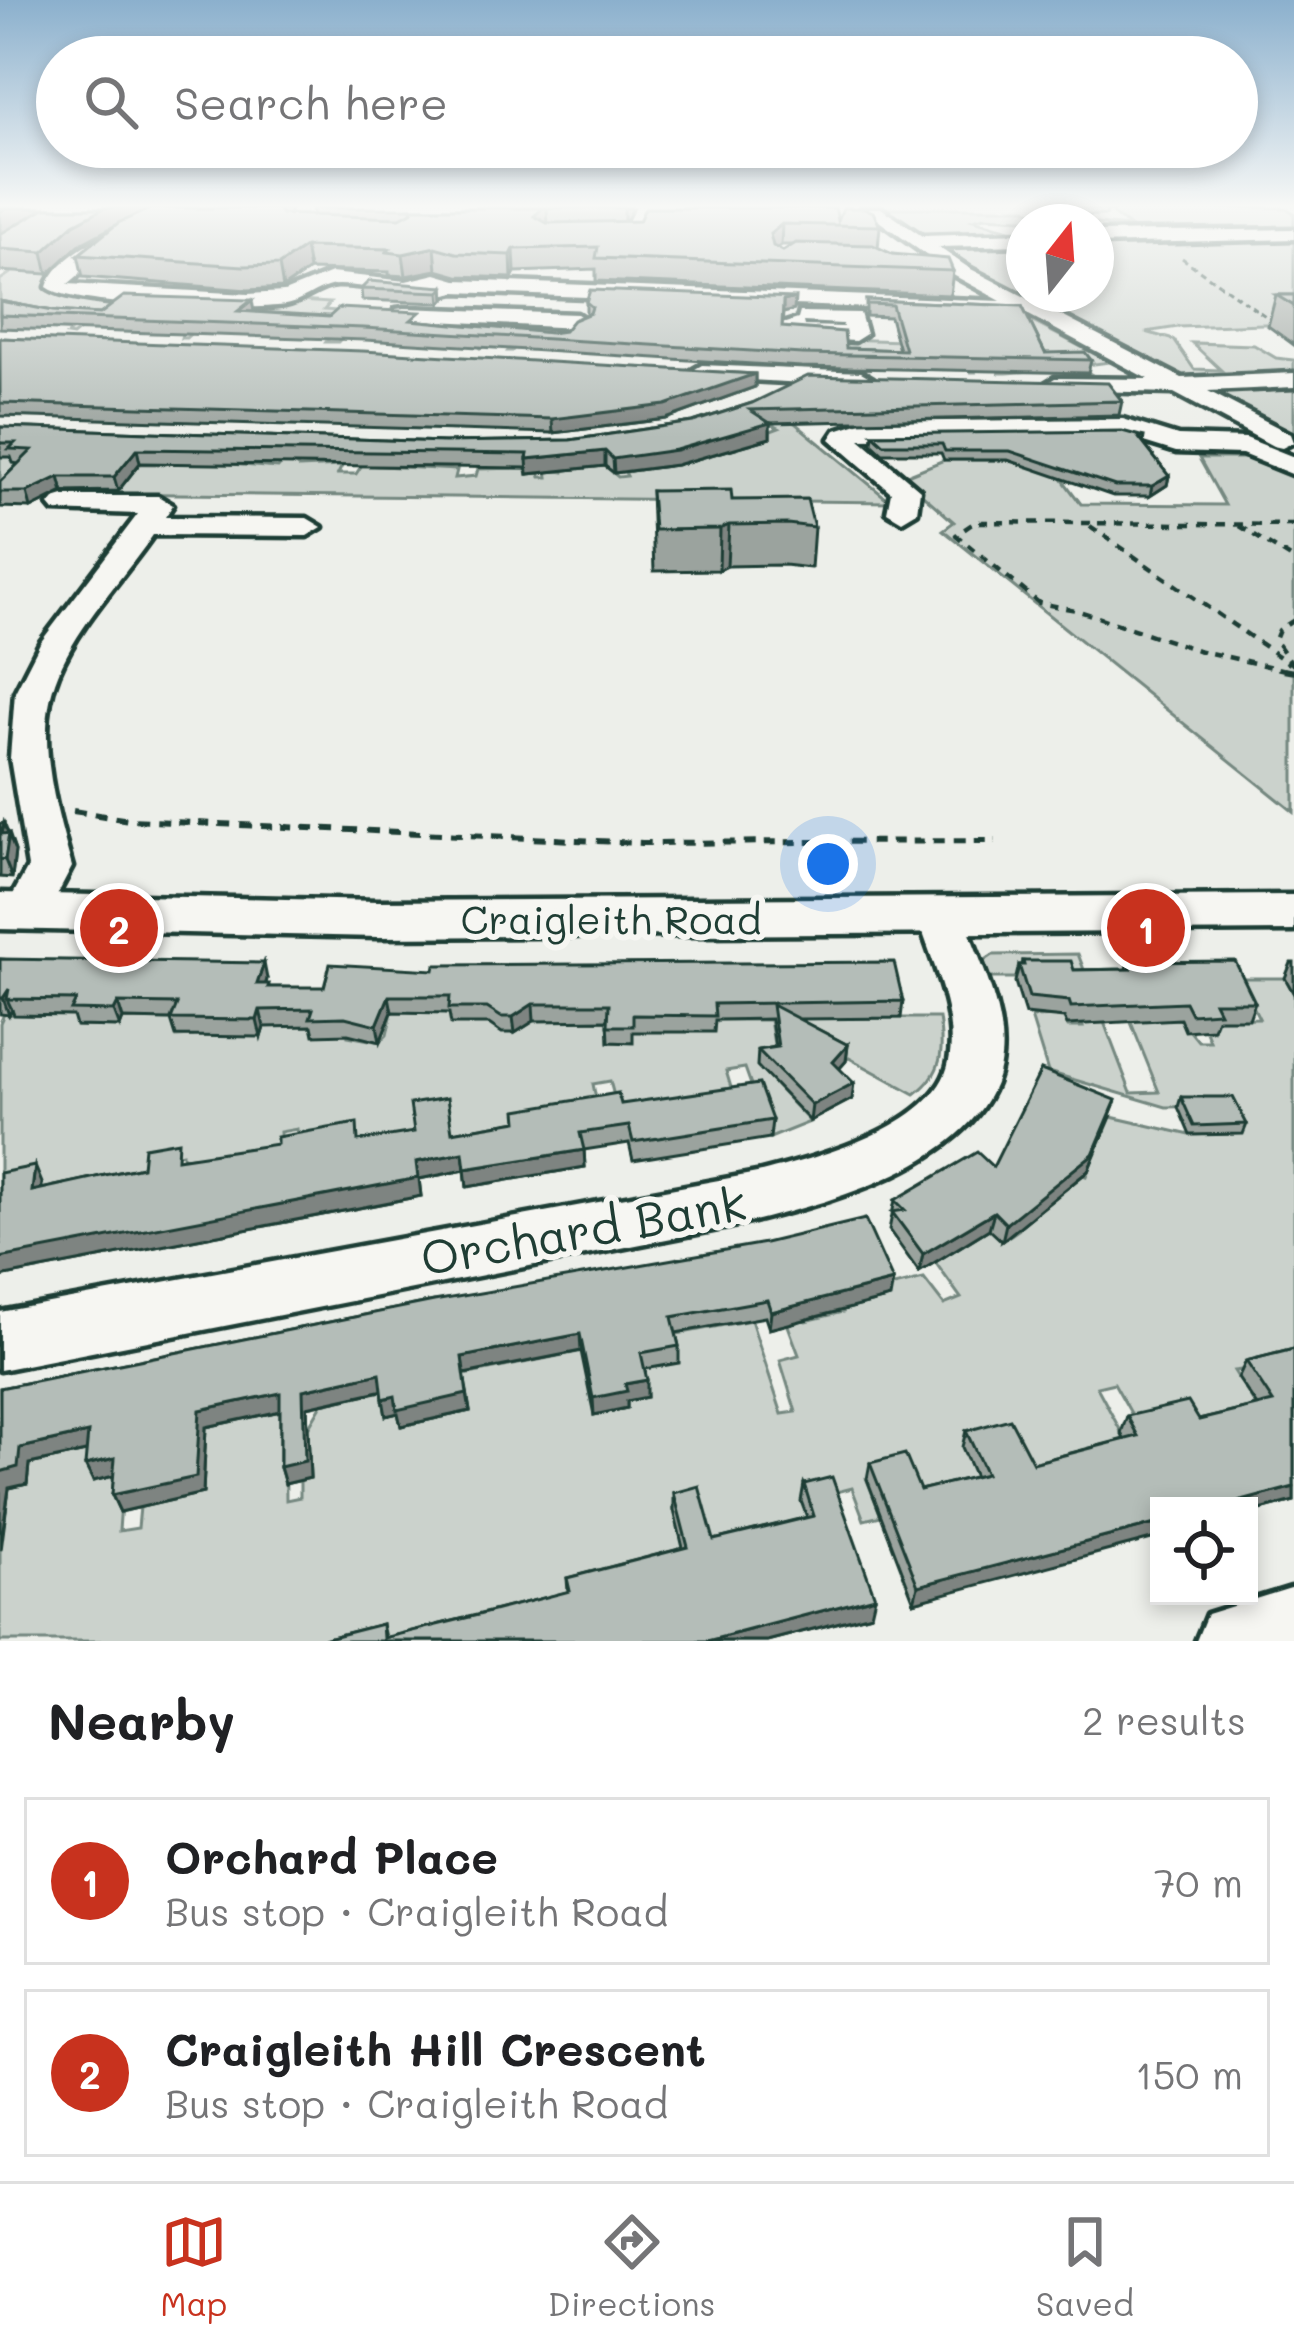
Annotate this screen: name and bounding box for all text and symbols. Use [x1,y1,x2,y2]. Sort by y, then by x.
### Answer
search box [36,36,1258,168]
icon: search [78,69,144,135]
text: Search here [174,73,448,131]
north arrow [1006,204,1114,312]
your location [798,834,858,894]
pin: 2 [80,883,158,973]
pin: 1 [1107,883,1185,973]
street label: Craigleith Road [461,893,761,945]
street label: Orchard Bank [416,1170,750,1288]
map controls [1150,1497,1258,1605]
button: locate [1150,1497,1258,1605]
text: Nearby [48,1686,235,1753]
text: 2 results [1082,1694,1246,1745]
text: Orchard Place [165,1827,498,1885]
text: 1 [81,1856,99,1907]
text: 70 m [1154,1856,1243,1907]
text: Bus stop · Craigleith Road [165,1885,668,1936]
text: Craigleith Hill Crescent [165,2019,706,2077]
text: 2 [79,2048,101,2099]
text: 150 m [1135,2048,1243,2099]
text: Bus stop · Craigleith Road [165,2077,668,2128]
tab: Map [160,2209,227,2324]
tab: Directions [548,2209,715,2324]
tab: Saved [1036,2209,1134,2324]

